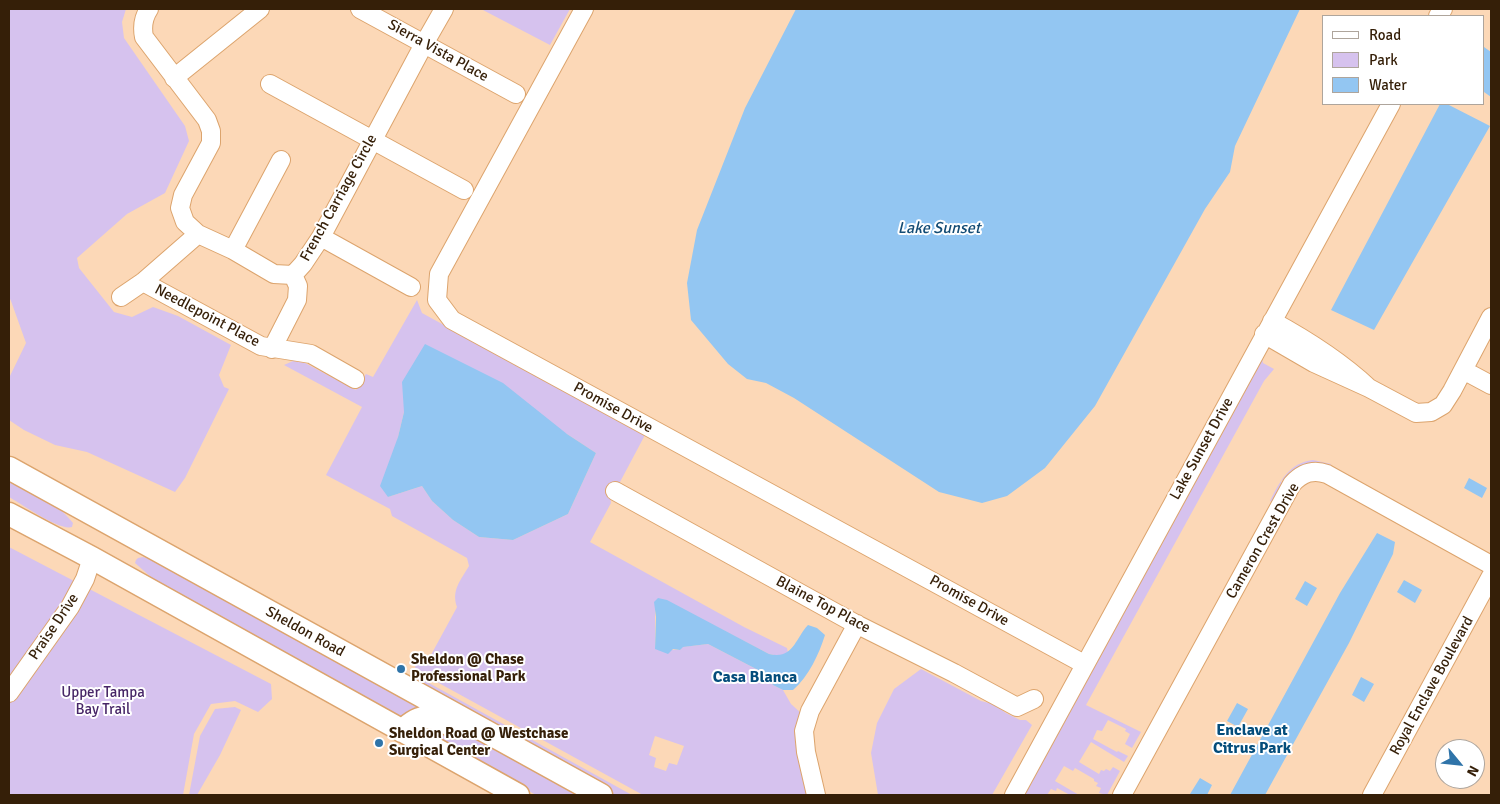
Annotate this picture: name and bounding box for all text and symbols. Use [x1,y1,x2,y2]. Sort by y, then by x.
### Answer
legend [1322,15,1485,105]
street label: Sierra Vista Place [385,16,491,86]
text: Road [1369,26,1401,44]
text: Park [1369,51,1398,69]
text: Water [1369,76,1407,94]
street label: French Carriage Circle [297,131,381,265]
water label: Lake Sunset [898,219,980,239]
street label: Needlepoint Place [151,281,263,351]
street label: Promise Drive [570,379,656,437]
street label: Lake Sunset Drive [1166,395,1238,503]
street label: Cameron Crest Drive [1222,480,1304,602]
street label: Promise Drive [926,572,1012,630]
street label: Blaine Top Place [773,573,873,637]
street label: Praise Drive [25,590,83,664]
street label: Sheldon Road [262,603,348,661]
street label: Royal Enclave Boulevard [1386,613,1478,759]
place label: Sheldon @ Chase Professional Park [411,651,526,686]
marker: Sheldon @ Chase Professional Park [395,663,407,675]
district label: Casa Blanca [713,668,797,688]
park label: Upper Tampa Bay Trail [61,684,145,719]
district label: Enclave at Citrus Park [1213,721,1291,759]
place label: Sheldon Road @ Westchase Surgical Center [389,725,568,760]
marker: Sheldon Road @ Westchase Surgical Center [373,737,385,749]
north arrow [1435,739,1485,789]
text: N [1463,763,1483,779]

